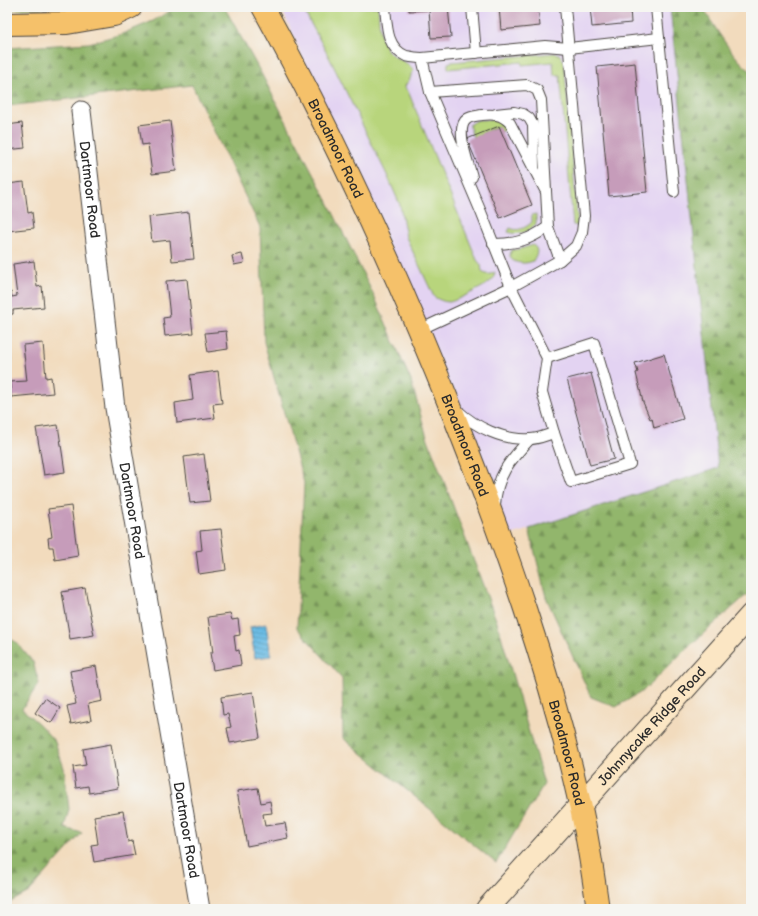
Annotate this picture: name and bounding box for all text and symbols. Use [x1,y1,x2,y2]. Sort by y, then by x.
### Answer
street label: Broadmoor Road [304,96,367,201]
street label: Dartmoor Road [75,140,103,239]
street label: Broadmoor Road [437,392,492,499]
street label: Dartmoor Road [115,461,148,560]
street label: Johnnycake Ridge Road [594,663,709,789]
street label: Broadmoor Road [545,698,588,807]
street label: Dartmoor Road [170,781,203,880]

